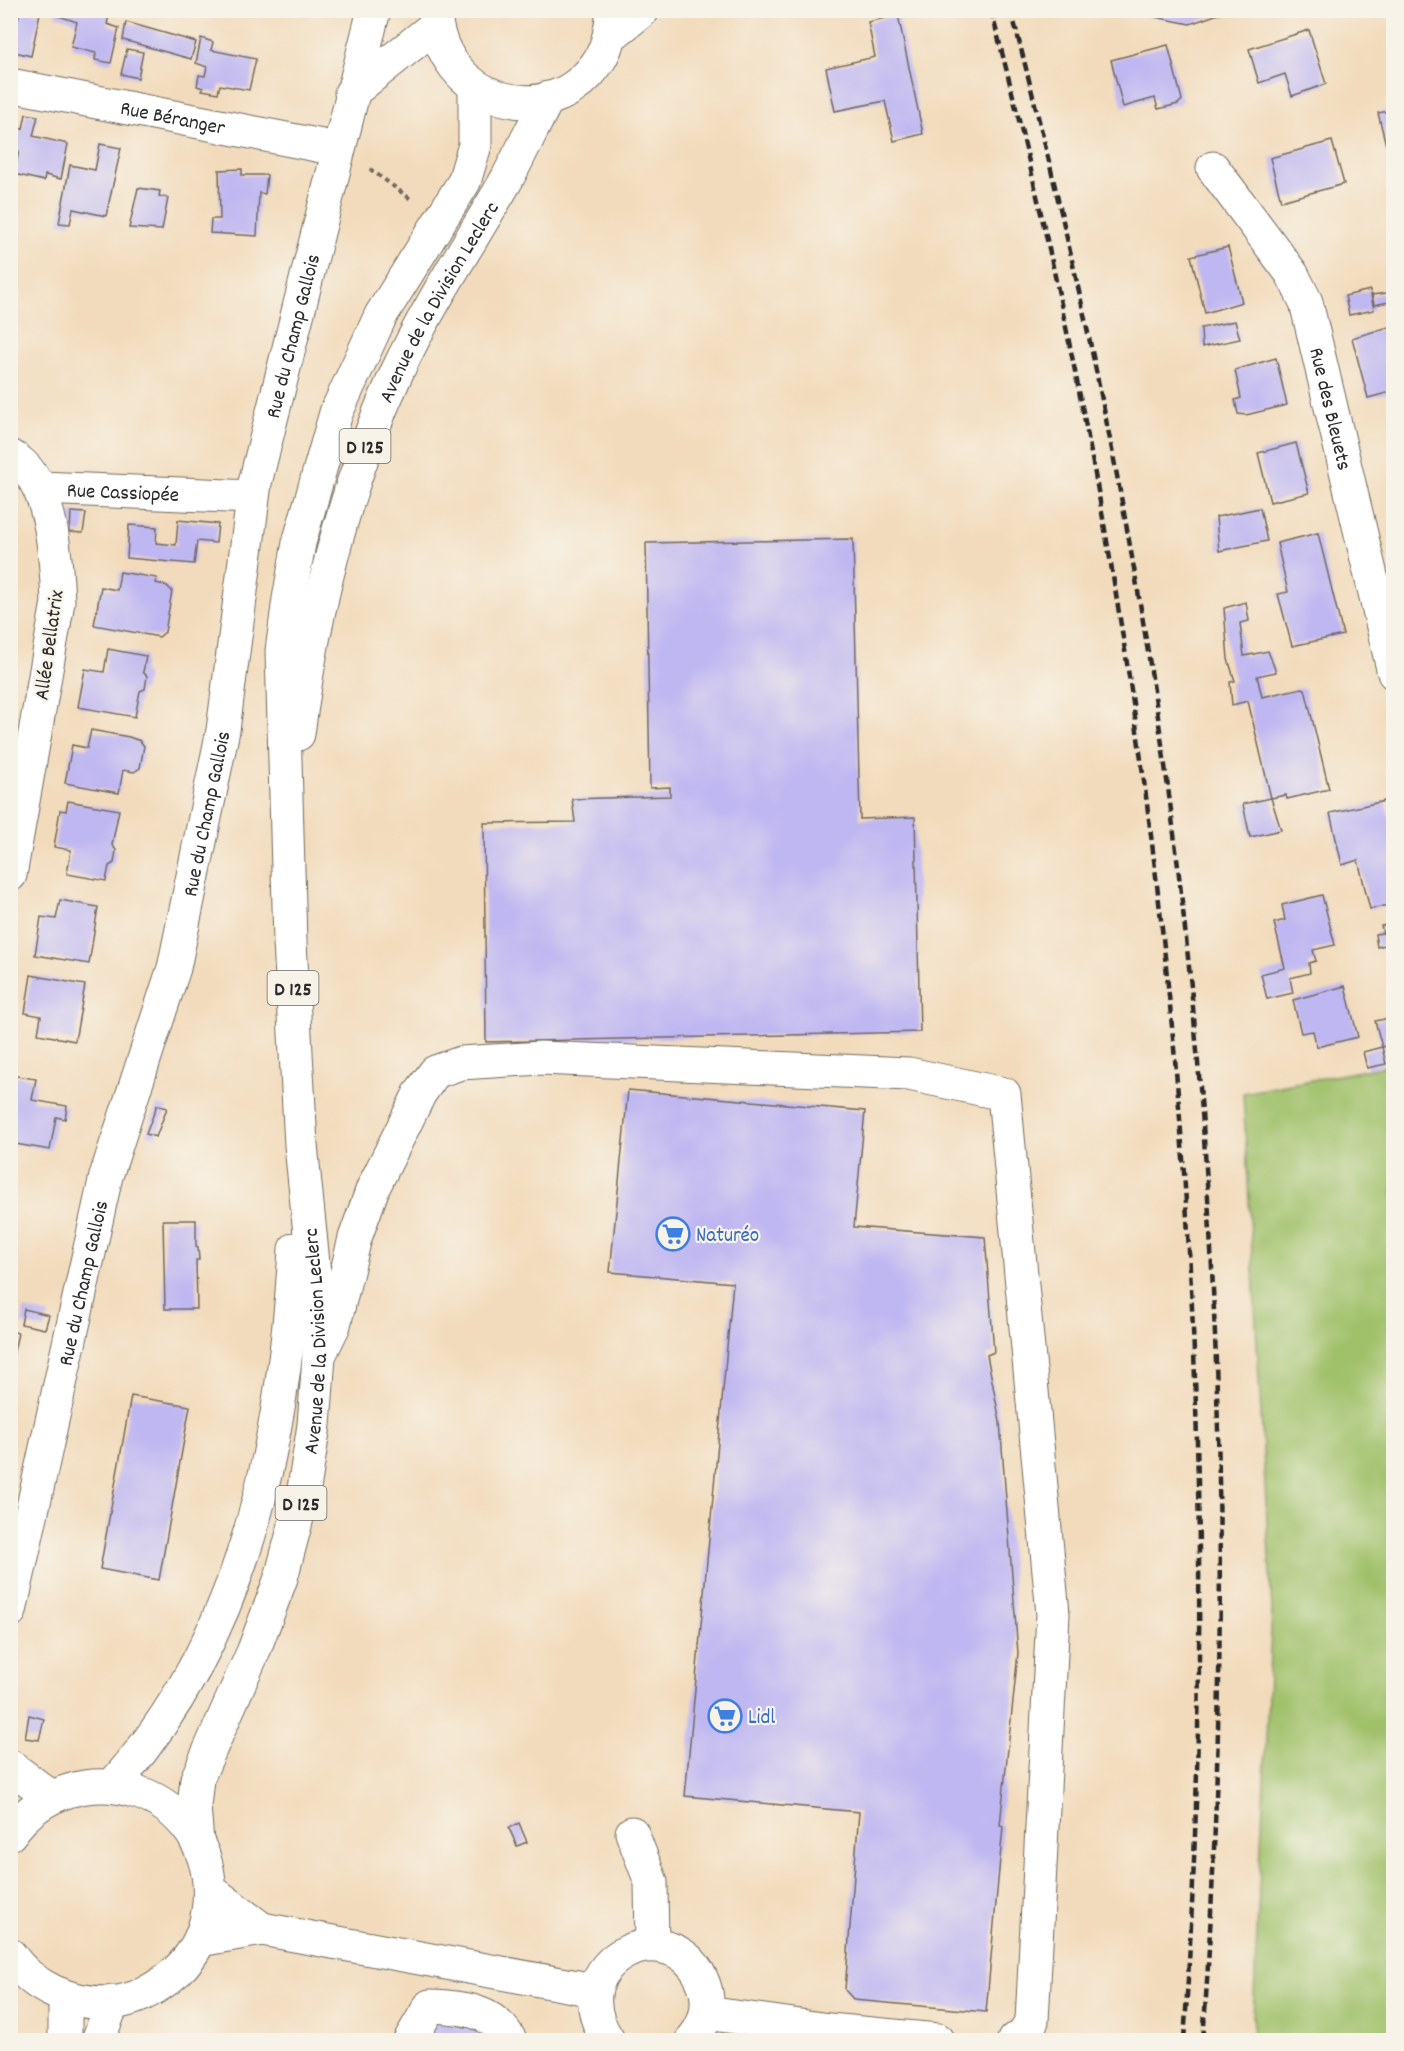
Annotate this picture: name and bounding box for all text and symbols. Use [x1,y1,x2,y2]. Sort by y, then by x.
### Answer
street label: Rue Béranger [117,95,227,145]
street label: Avenue de la Division Leclerc [373,197,508,408]
street label: Rue du Champ Gallois [260,251,330,422]
street label: Rue des Bleuets [1299,345,1357,474]
road number: D 125 [340,429,391,463]
street label: Rue Cassiopée [66,477,180,512]
street label: Allée Bellatrix [28,588,74,702]
street label: Rue du Champ Gallois [177,729,240,900]
road number: D 125 [268,971,318,1005]
street label: Rue du Champ Gallois [53,1198,118,1369]
supermarket icon: Naturéo [655,1216,691,1252]
place label: Naturéo [696,1222,759,1252]
street label: Avenue de la Division Leclerc [298,1226,337,1457]
road number: D 125 [276,1486,326,1520]
supermarket icon: Lidl [707,1698,743,1734]
place label: Lidl [748,1704,775,1734]

